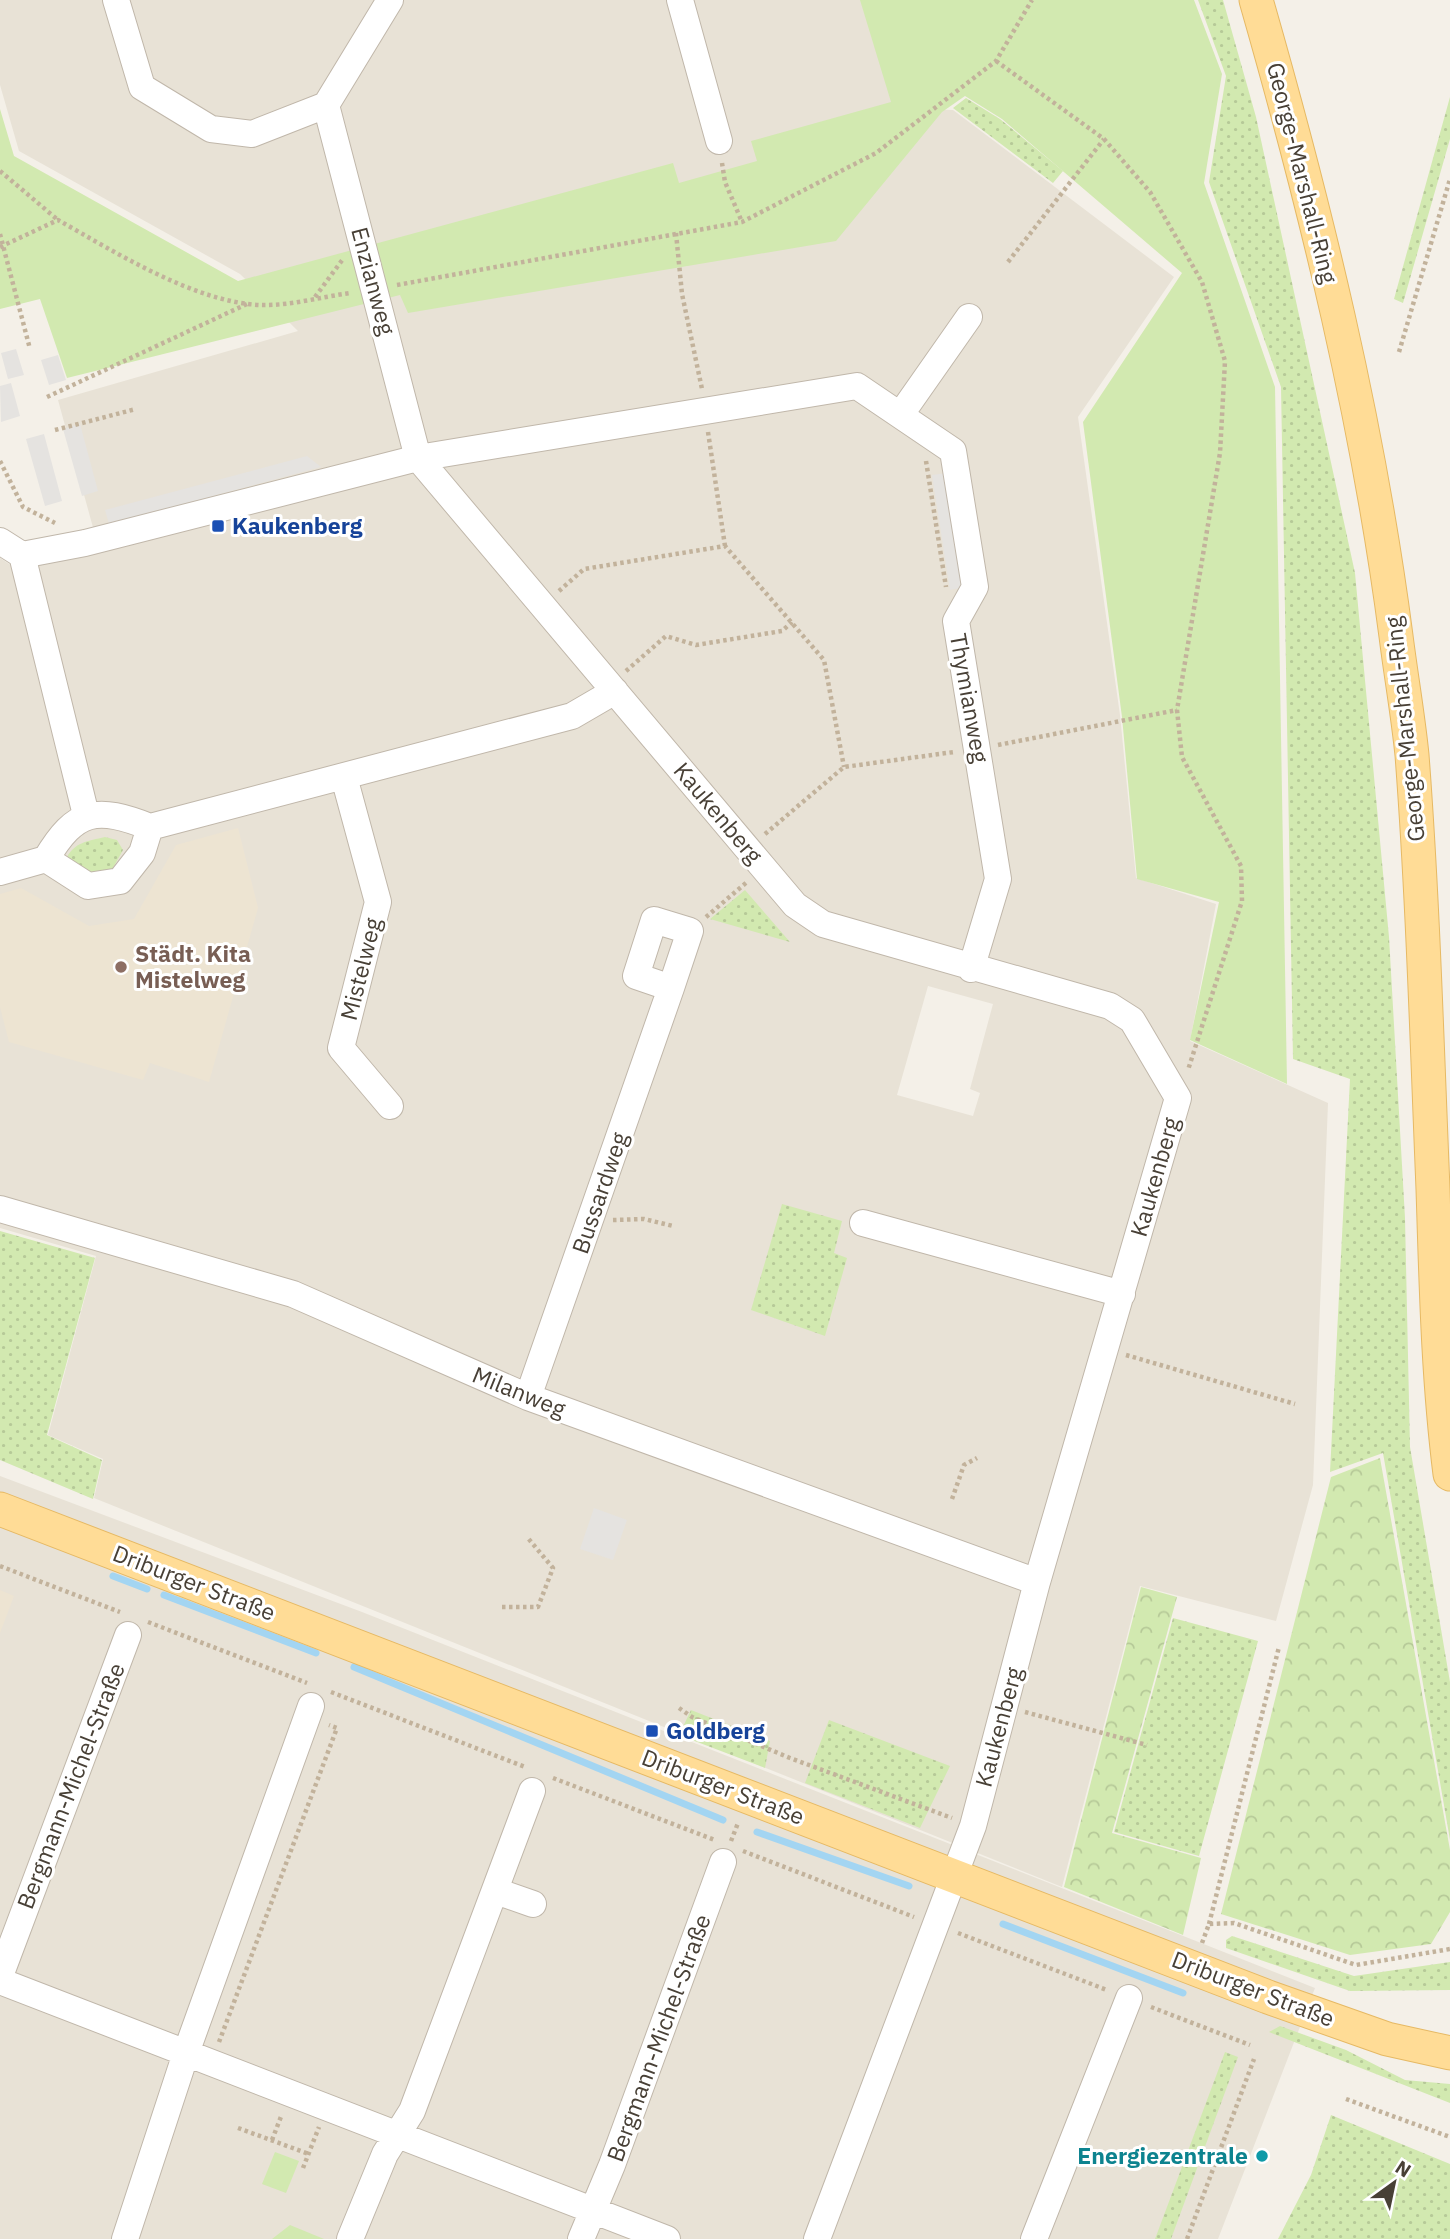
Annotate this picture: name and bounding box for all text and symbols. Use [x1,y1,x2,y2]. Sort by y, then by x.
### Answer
street label: George-Marshall-Ring [1261,59,1345,286]
street label: Enzianweg [345,224,403,338]
place label: Kaukenberg [232,510,363,540]
marker: Kaukenberg [210,518,226,534]
street label: George-Marshall-Ring [1377,615,1431,843]
street label: Thymianweg [944,631,996,765]
street label: Kaukenberg [668,756,770,869]
street label: Mistelweg [333,914,387,1023]
place label: Städt. Kita Mistelweg [135,938,251,994]
marker: Städt. Kita Mistelweg [113,959,129,975]
street label: Kaukenberg [1123,1113,1185,1240]
street label: Bussardweg [564,1128,634,1257]
street label: Milanweg [468,1359,571,1423]
street label: Driburger Straße [109,1537,280,1627]
street label: Bergmann-Michel-Straße [9,1658,131,1913]
street label: Kaukenberg [968,1663,1028,1790]
place label: Goldberg [666,1715,765,1745]
marker: Goldberg [644,1723,660,1739]
street label: Driburger Straße [638,1741,809,1831]
street label: Bergmann-Michel-Straße [599,1910,717,2166]
street label: Driburger Straße [1168,1943,1339,2033]
place label: Energiezentrale [1077,2140,1248,2170]
marker: Energiezentrale [1254,2148,1270,2164]
north arrow [1359,2148,1429,2218]
text: N [1391,2155,1416,2183]

